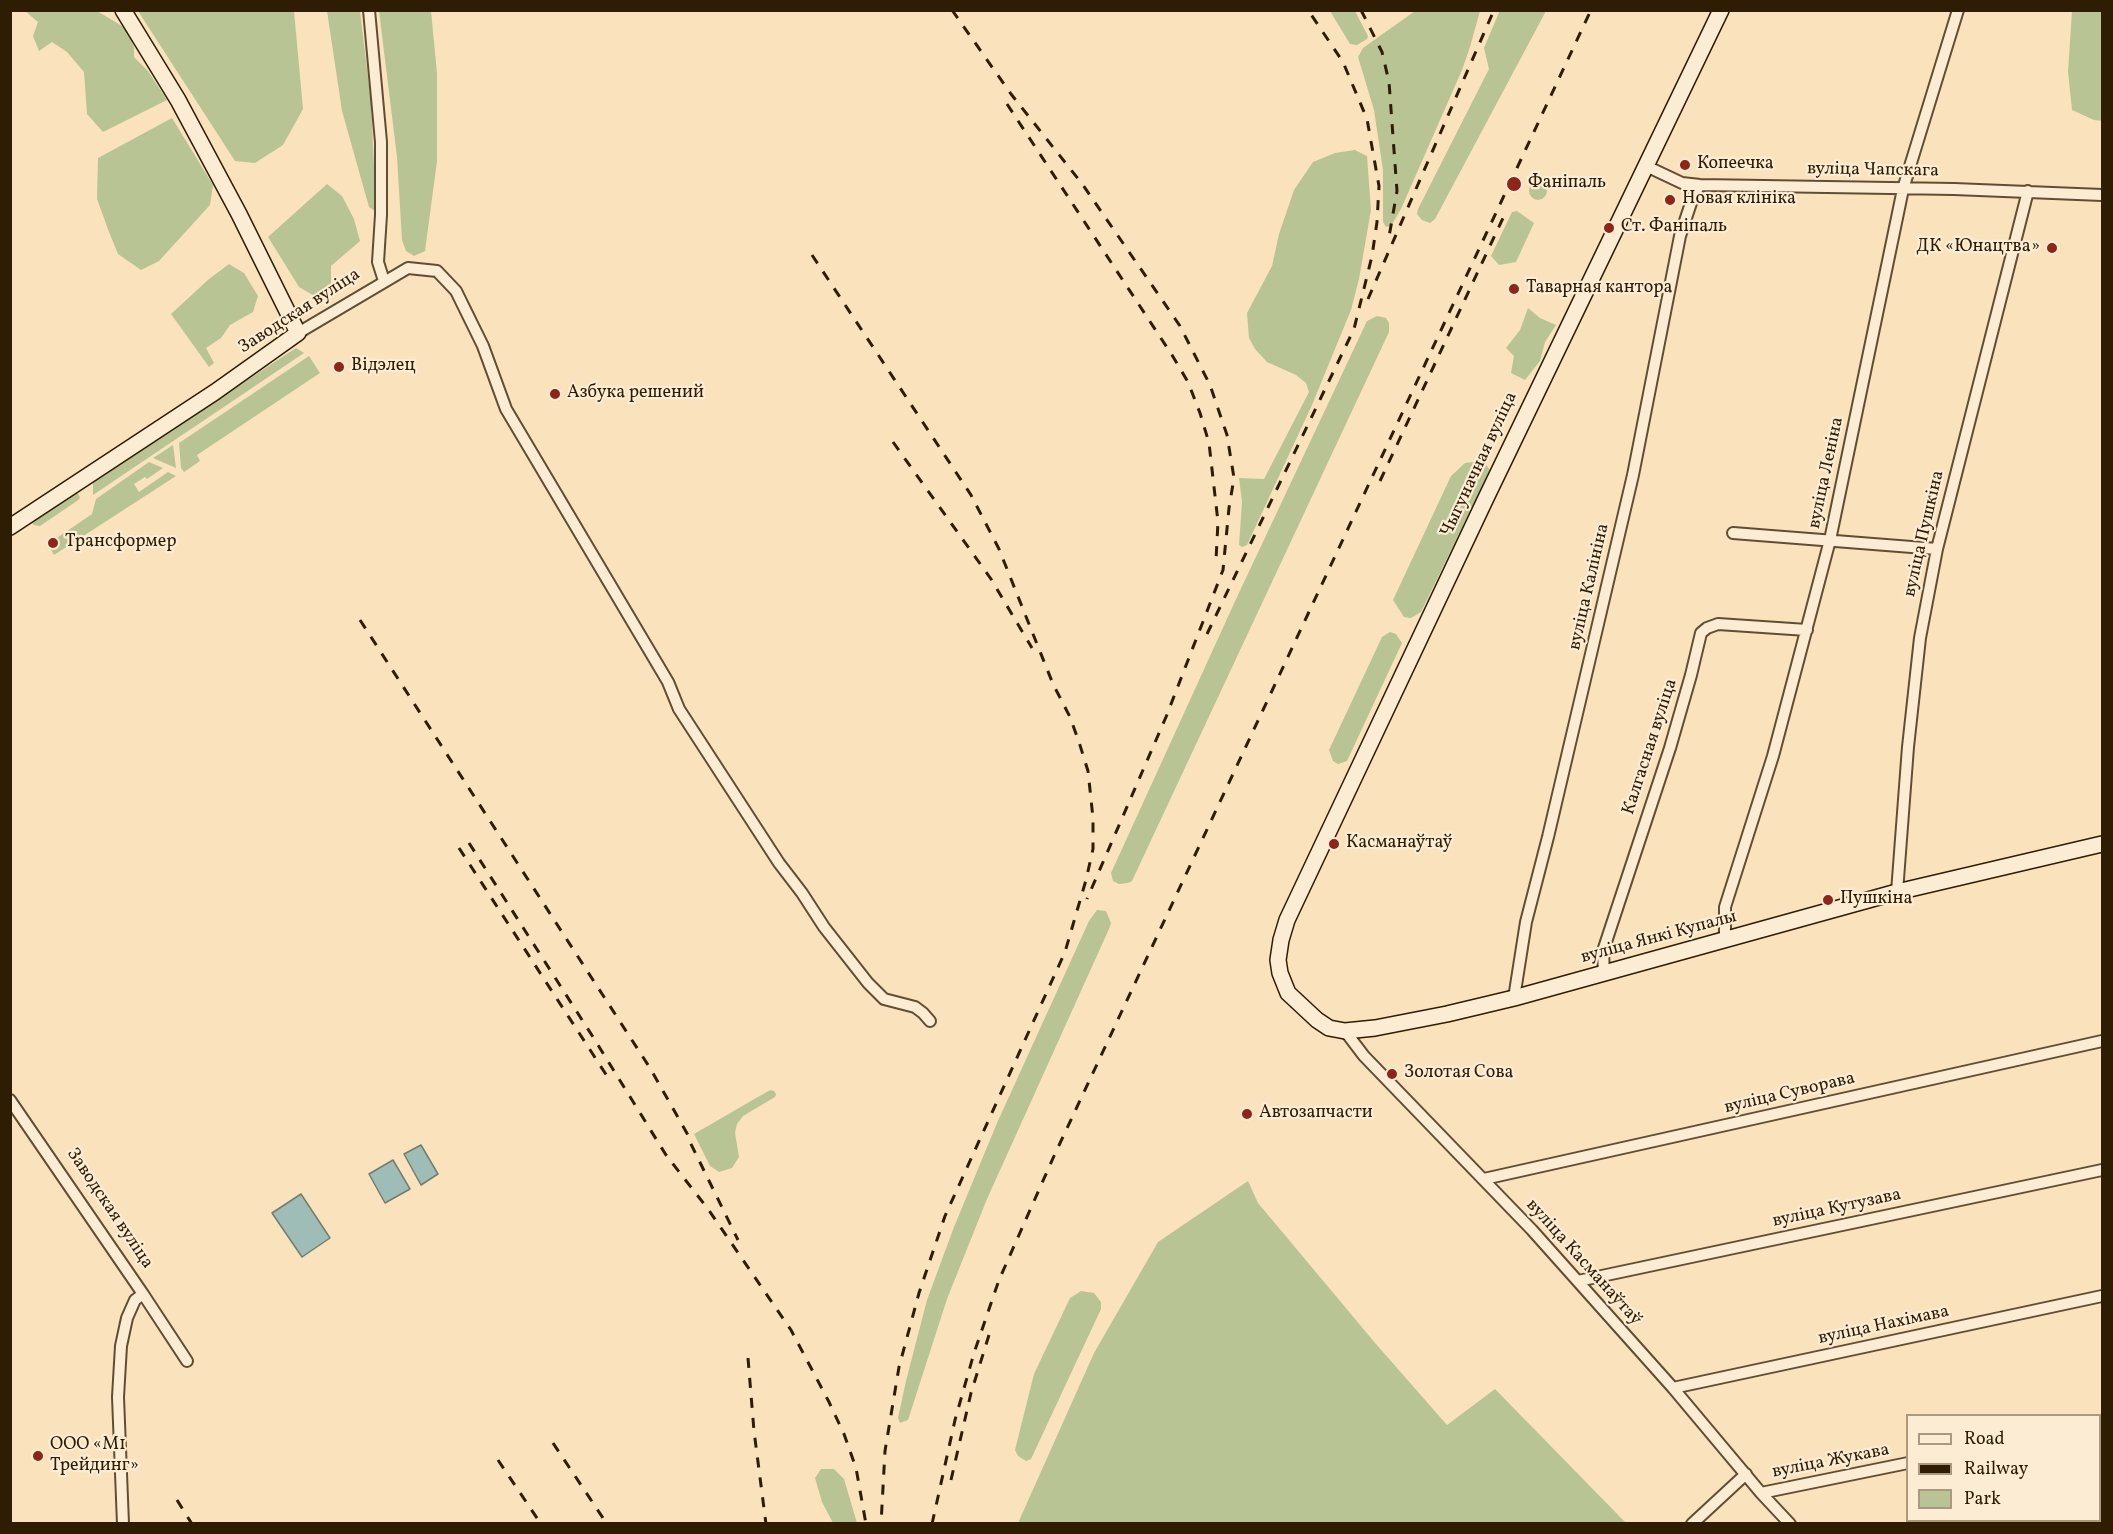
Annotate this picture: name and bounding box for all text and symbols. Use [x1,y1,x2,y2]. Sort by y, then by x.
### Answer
place label: Копеечка [1697,154,1774,176]
marker: Копеечка [1678,158,1692,172]
street label: вуліца Чапскага [1807,159,1939,183]
place label: Фаніпаль [1528,173,1606,195]
marker: Фаніпаль [1505,175,1523,193]
place label: Новая клініка [1682,189,1796,211]
marker: Новая клініка [1663,193,1677,207]
place label: Ст. Фаніпаль [1621,217,1727,239]
marker: Ст. Фаніпаль [1602,221,1616,235]
place label: ДК «Юнацтва» [1916,237,2040,259]
marker: ДК «Юнацтва» [2045,241,2059,255]
street label: Заводская вуліца [235,265,365,359]
place label: Таварная кантора [1526,278,1672,300]
marker: Таварная кантора [1507,282,1521,296]
place label: Відэлец [351,356,416,378]
marker: Відэлец [332,360,346,374]
place label: Азбука решений [567,383,704,405]
marker: Азбука решений [548,387,562,401]
street label: Чыгуначная вуліца [1437,389,1523,541]
street label: вуліца Леніна [1805,415,1849,531]
street label: вуліца Пушкіна [1900,469,1950,599]
street label: вуліца Калініна [1565,522,1615,652]
place label: Трансформер [65,532,176,554]
marker: Трансформер [46,536,60,550]
street label: Калгасная вуліца [1619,676,1683,818]
place label: Касманаўтаў [1346,833,1452,855]
marker: Касманаўтаў [1327,837,1341,851]
place label: Пушкіна [1840,889,1912,911]
marker: Пушкіна [1821,893,1835,907]
street label: вуліца Янкі Купалы [1579,907,1739,969]
place label: Золотая Сова [1404,1063,1514,1085]
marker: Золотая Сова [1385,1067,1399,1081]
street label: вуліца Суворава [1723,1068,1857,1120]
place label: Автозапчасти [1259,1103,1373,1125]
marker: Автозапчасти [1240,1107,1254,1121]
street label: Заводская вуліца [61,1145,157,1273]
street label: вуліца Кутузава [1771,1185,1903,1233]
street label: вуліца Касманаўтаў [1521,1195,1645,1331]
street label: вуліца Нахімава [1817,1302,1951,1350]
legend [1906,1414,2101,1522]
text: Road [1964,1427,2005,1452]
place label: ООО «М1 Трейдинг» [50,1435,139,1478]
street label: вуліца Жукава [1770,1440,1892,1484]
marker: ООО «М1 Трейдинг» [31,1449,45,1463]
text: Railway [1964,1457,2028,1482]
text: Park [1964,1487,2001,1512]

